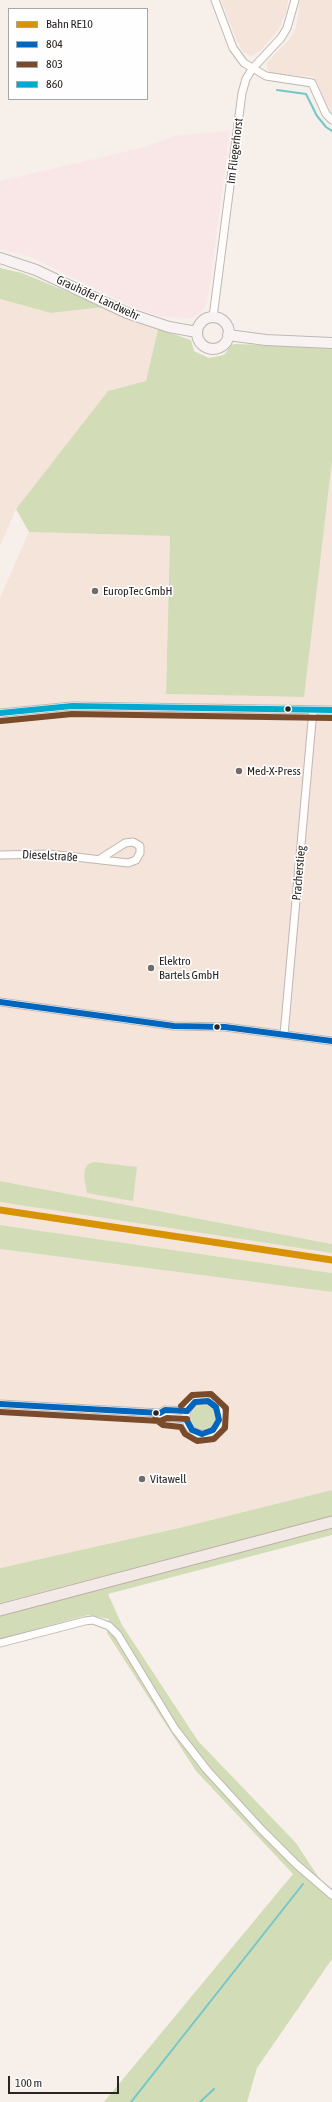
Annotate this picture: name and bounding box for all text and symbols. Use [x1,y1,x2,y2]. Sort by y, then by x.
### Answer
legend [8,8,148,100]
text: Bahn RE10 [46,17,93,31]
text: 804 [46,37,63,51]
text: 803 [46,57,63,71]
text: 860 [46,77,63,91]
street label: Im Fliegerhorst [224,117,246,185]
street label: Grauhöfer Landwehr [54,272,142,324]
place label: EuropTec GmbH [103,584,172,598]
marker: EuropTec GmbH [90,586,100,596]
unlabelled marker [283,704,293,714]
place label: Med-X-Press [247,764,301,778]
marker: Med-X-Press [234,766,244,776]
street label: Pracherstieg [289,845,309,901]
street label: Dieselstraße [22,847,78,865]
place label: Elektro Bartels GmbH [159,954,219,982]
marker: Elektro Bartels GmbH [146,963,156,973]
unlabelled marker [212,1022,222,1032]
unlabelled marker [151,1408,161,1418]
place label: Vitawell [150,1472,187,1486]
marker: Vitawell [137,1474,147,1484]
scale bar [10,2068,121,2094]
text: 100 m [15,2076,42,2090]

